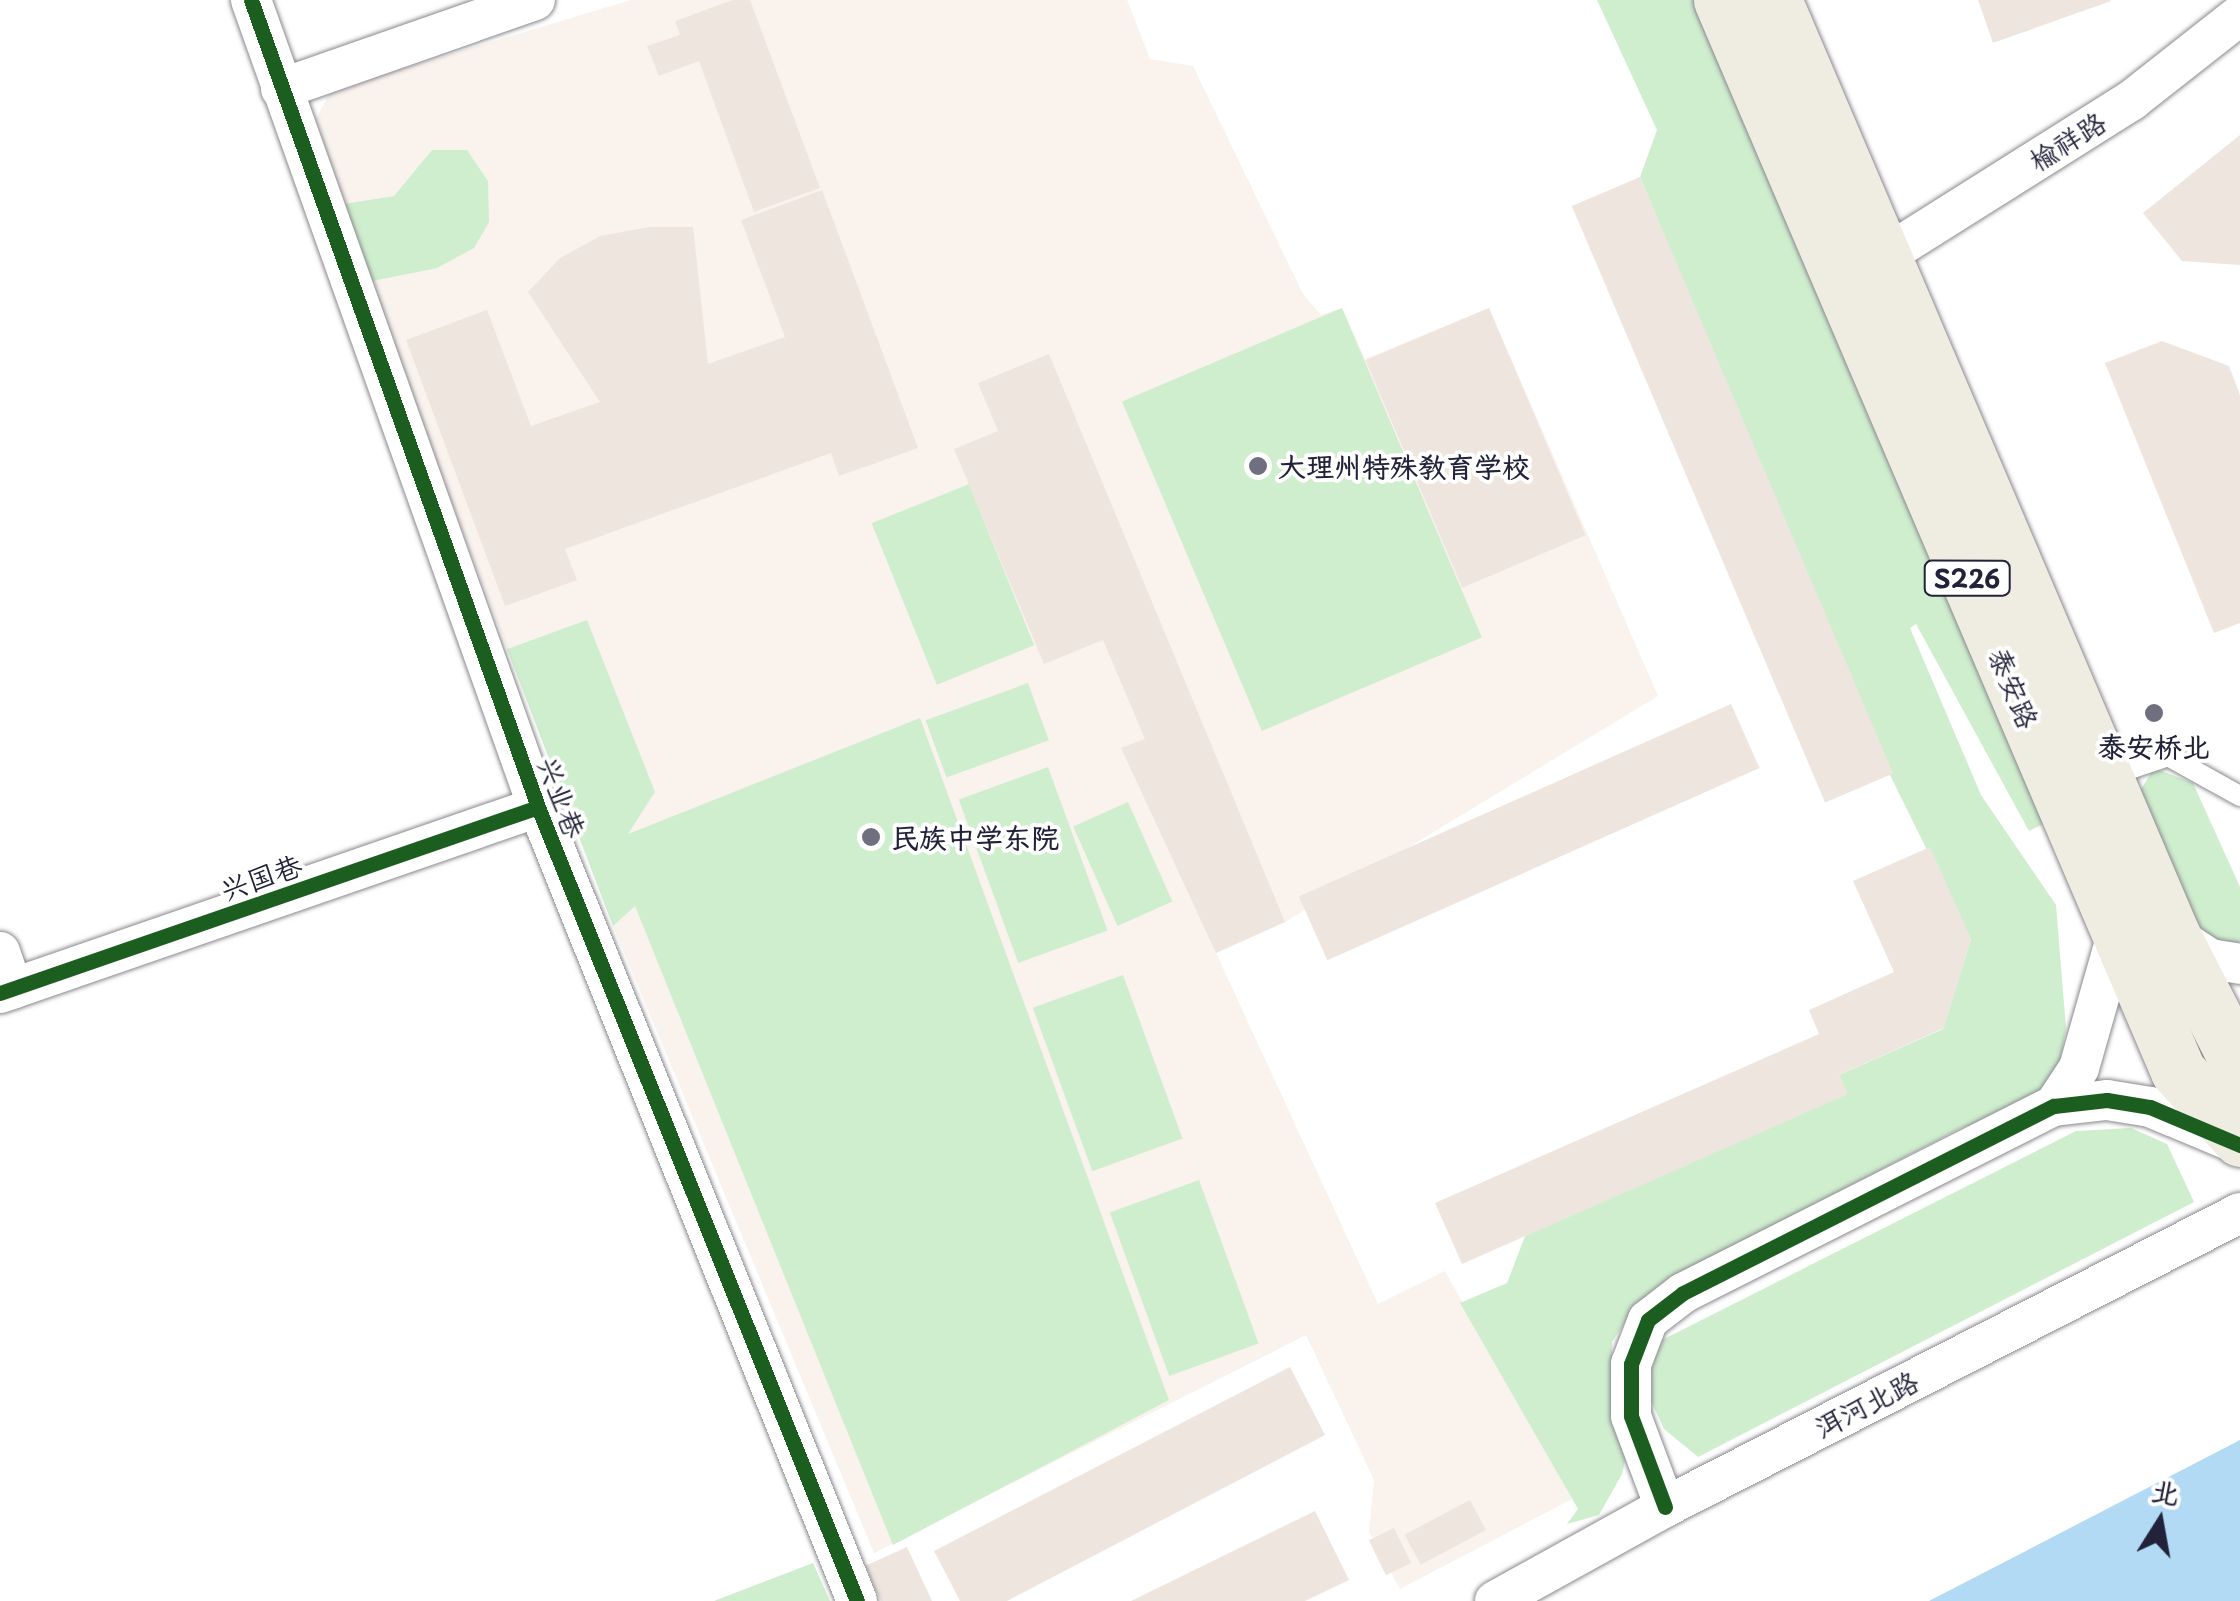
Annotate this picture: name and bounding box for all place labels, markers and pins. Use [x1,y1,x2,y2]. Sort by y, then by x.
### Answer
place label: 大理州特殊教育学校 [1278,449,1530,483]
marker: 大理州特殊教育学校 [1247,455,1269,477]
marker: 泰安桥北 [2143,702,2165,724]
place label: 泰安桥北 [2098,729,2210,763]
place label: 民族中学东院 [891,820,1059,854]
marker: 民族中学东院 [860,826,882,848]

